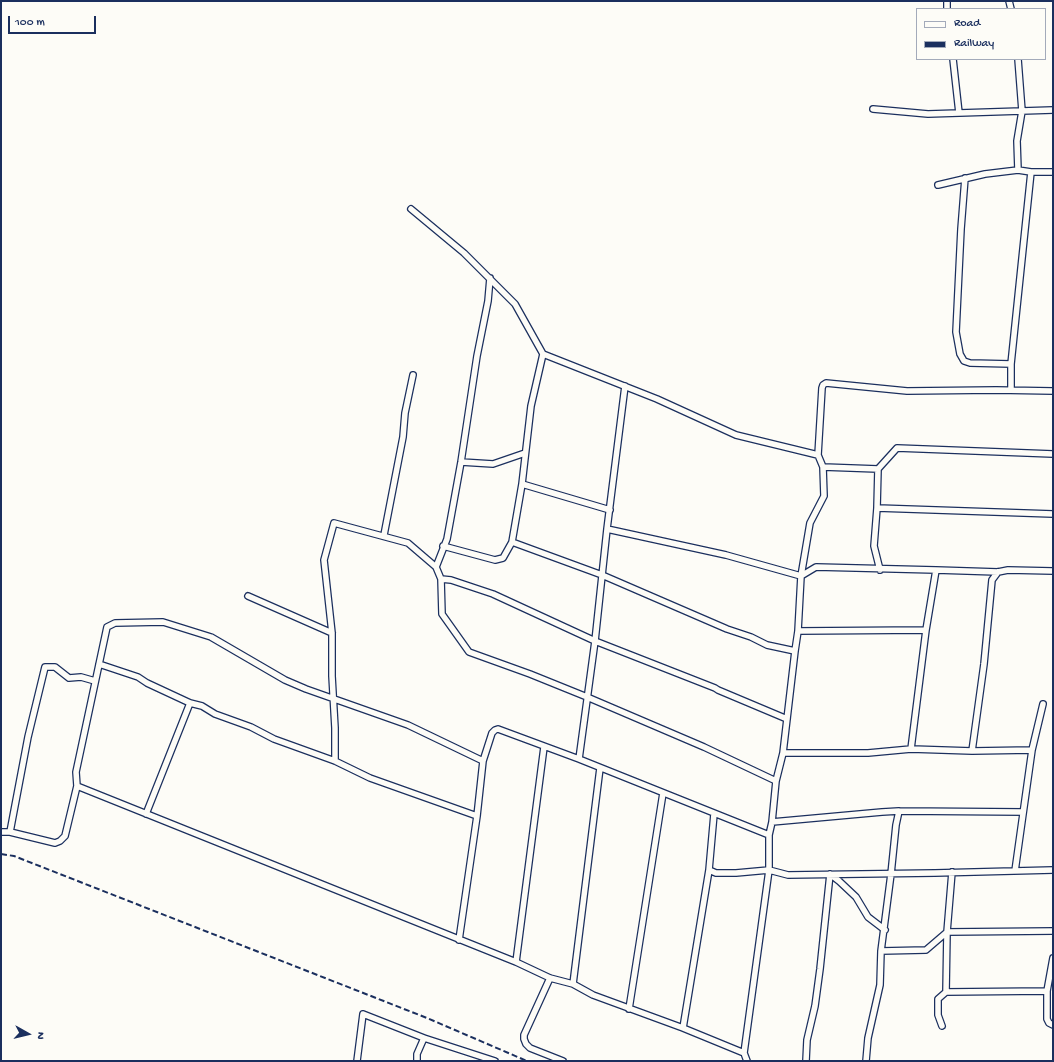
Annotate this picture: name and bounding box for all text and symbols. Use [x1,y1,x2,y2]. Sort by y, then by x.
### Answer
scale bar [10,8,98,34]
legend [916,8,1046,60]
text: 100 m [15,16,45,30]
text: Road [954,17,980,31]
text: Railway [954,37,994,51]
north arrow [8,1014,48,1054]
text: N [33,1031,46,1040]

